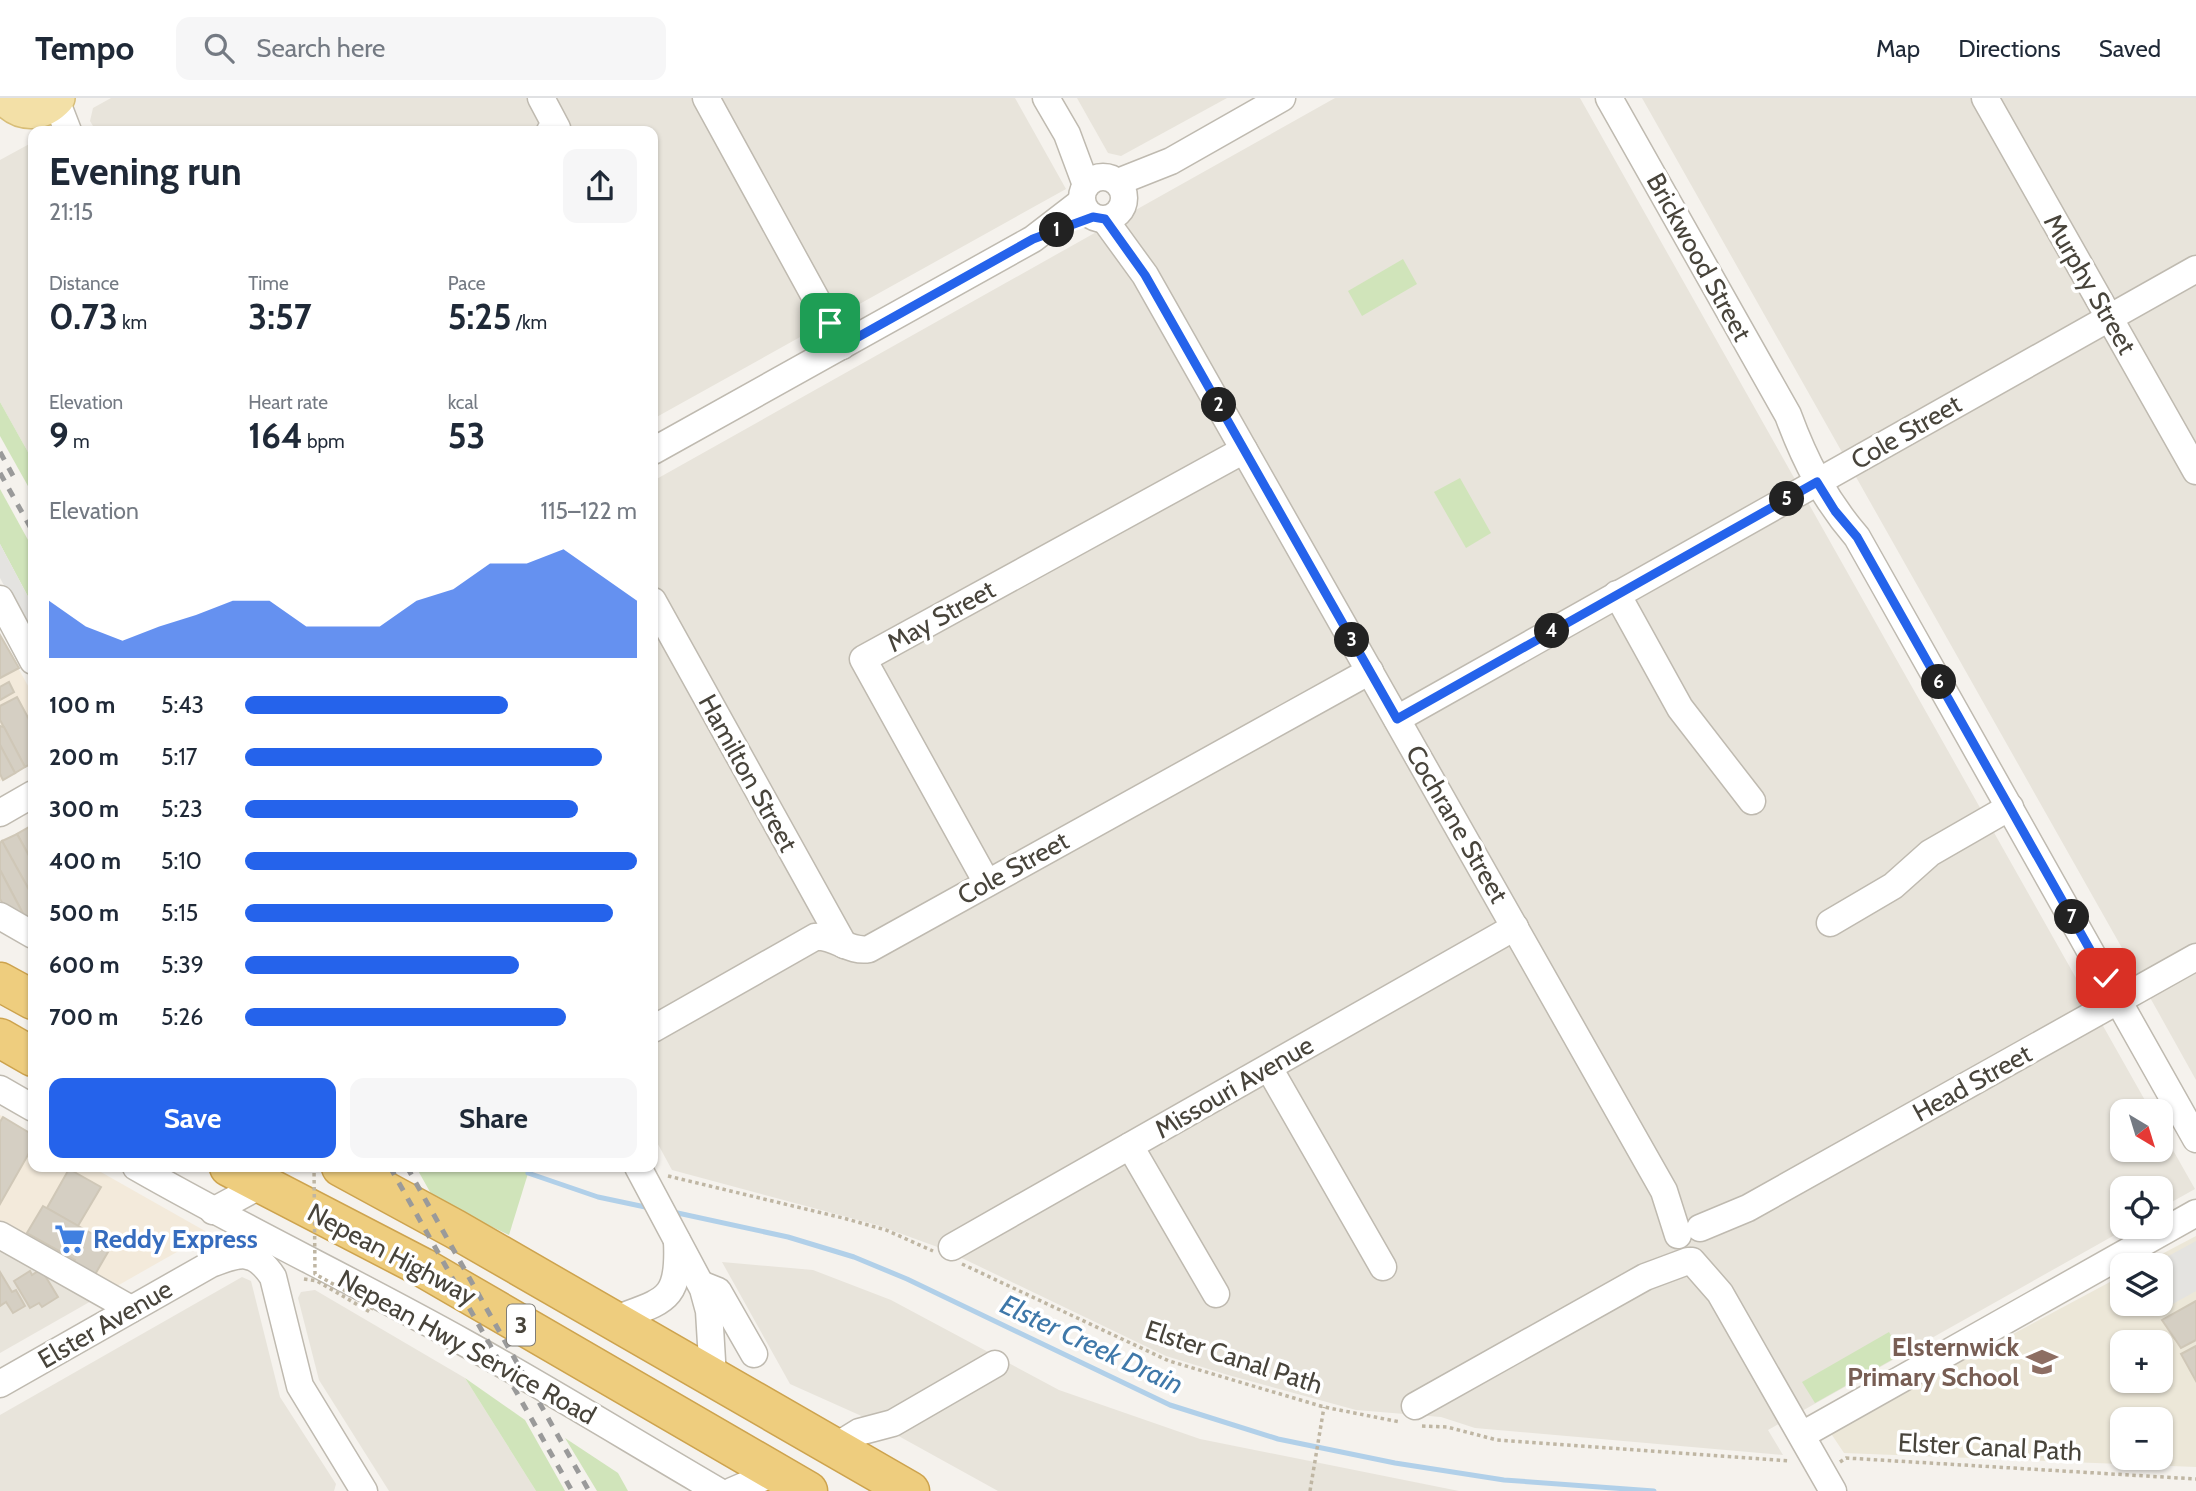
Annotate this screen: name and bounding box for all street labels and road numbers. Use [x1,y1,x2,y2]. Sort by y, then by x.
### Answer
street label: Brickwood Street [1640,167,1758,347]
street label: Murphy Street [2037,208,2143,360]
street label: Cole Street [1845,388,1967,476]
street label: May Street [881,573,1001,659]
street label: Hamilton Street [692,689,805,858]
street label: Cochrane Street [1399,739,1515,909]
street label: Cole Street [952,824,1074,912]
street label: Missouri Avenue [1149,1029,1319,1145]
street label: Head Street [1907,1037,2037,1129]
street label: Nepean Highway [302,1196,482,1312]
street label: Nepean Hwy Service Road [332,1263,602,1431]
street label: Elster Avenue [32,1273,178,1375]
road number: 3 [507,1304,535,1345]
street label: Elster Canal Path [1141,1313,1327,1401]
street label: Elster Canal Path [1897,1426,2083,1468]

